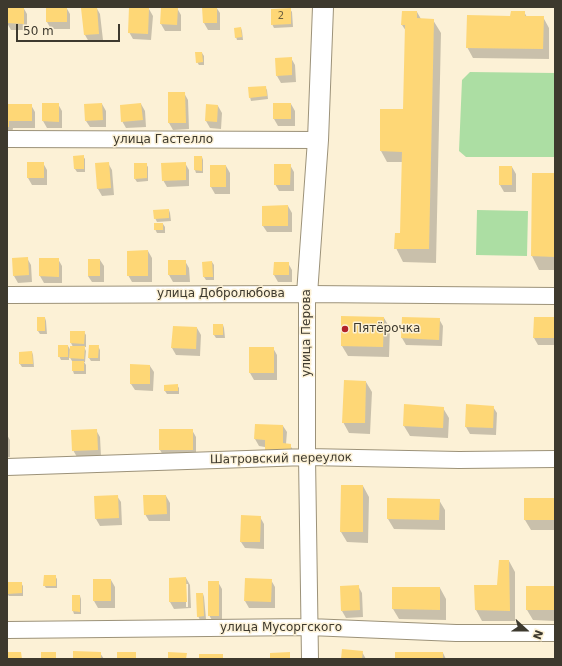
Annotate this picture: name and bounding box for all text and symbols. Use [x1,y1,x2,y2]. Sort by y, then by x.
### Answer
house number: 2 [278,10,284,22]
scale bar [18,16,122,42]
text: 50 m [23,24,54,38]
street label: улица Гастелло [113,133,213,147]
street label: улица Добролюбова [157,287,285,301]
street label: улица Перова [300,289,314,377]
place label: Пятёрочка [353,322,420,336]
marker: Пятёрочка [340,324,350,334]
street label: Шатровский переулок [210,451,352,467]
north arrow [506,610,546,650]
street label: улица Мусоргского [220,621,342,635]
text: N [530,628,545,641]

